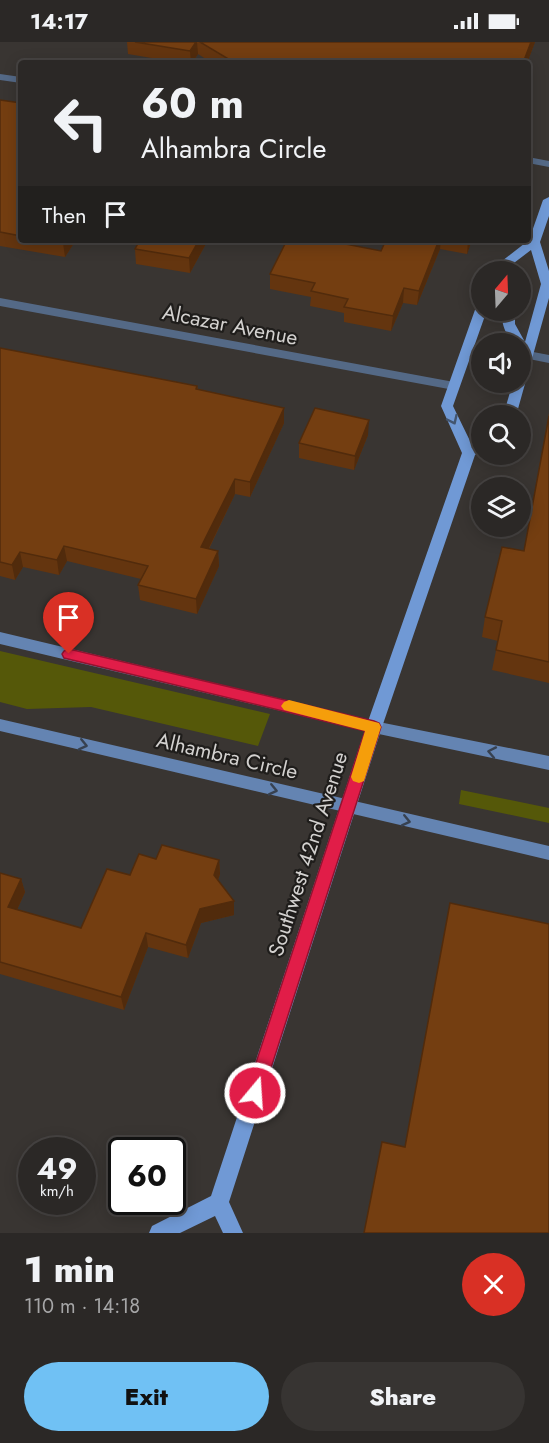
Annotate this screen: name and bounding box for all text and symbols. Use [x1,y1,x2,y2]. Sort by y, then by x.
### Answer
text: 14:17 [30,5,88,37]
text: 60 m [141,73,244,134]
icon: left [42,84,120,162]
text: Alhambra Circle [141,129,326,168]
icon: arrive [99,198,132,231]
text: Then [42,199,87,231]
north arrow [471,261,531,321]
map controls [471,261,531,537]
street label: Alcazar Avenue [160,297,301,353]
button: sound [471,333,531,393]
button: search [471,405,531,465]
one-way arrow [446,414,458,425]
button: layers [471,477,531,537]
pin [43,592,94,654]
icon: arrive [52,601,85,634]
street label: Alhambra Circle [153,725,301,787]
one-way arrow [78,738,88,751]
one-way arrow [487,746,497,759]
street label: Southwest 42nd Avenue [261,748,355,960]
one-way arrow [267,783,277,796]
one-way arrow [401,814,411,827]
position arrow [223,1061,287,1125]
speed limit sign: 60 [108,1137,186,1215]
text: 49 [36,1147,78,1190]
text: km/h [40,1180,74,1202]
text: 1 min [24,1243,115,1295]
button: close [462,1253,525,1316]
text: 110 m · 14:18 [24,1292,140,1321]
button: Exit [24,1362,269,1431]
button: Share [281,1362,525,1431]

